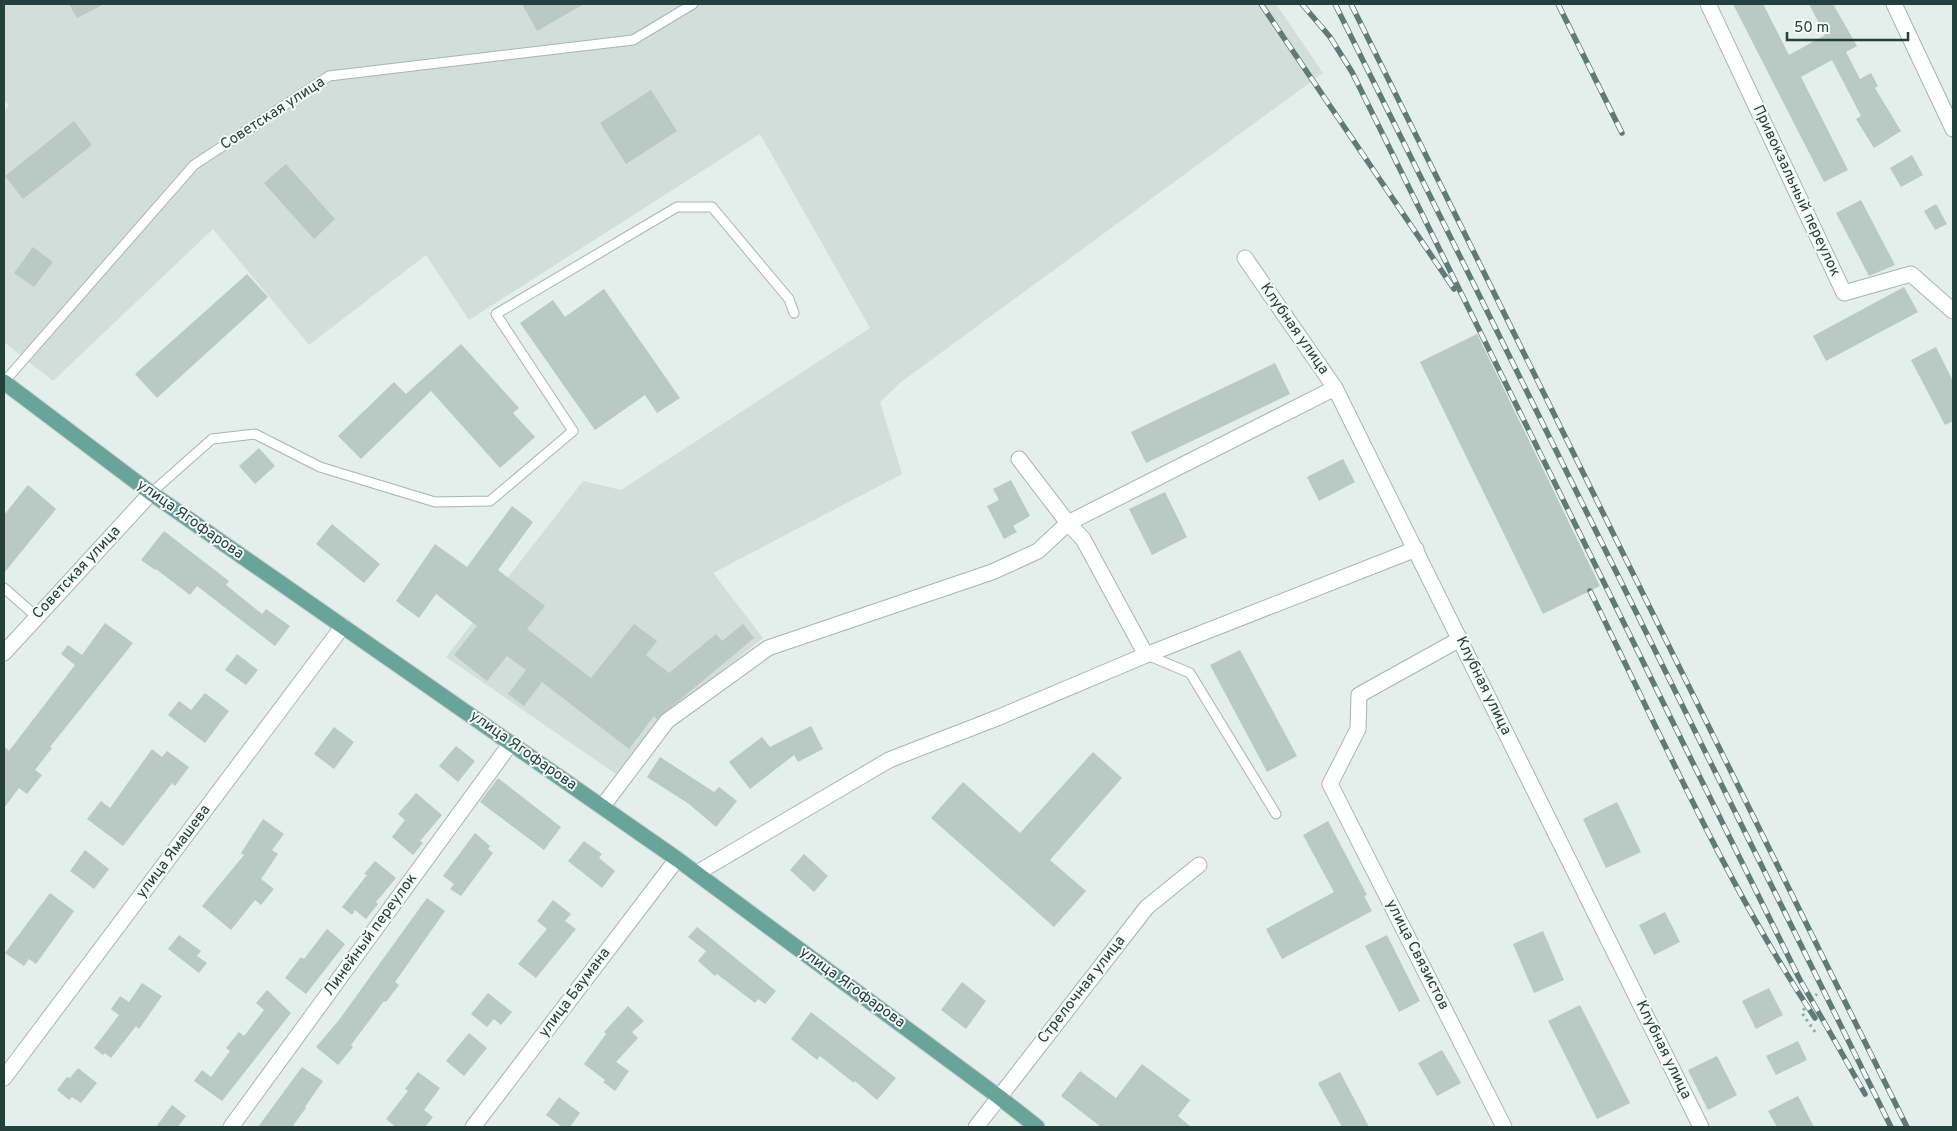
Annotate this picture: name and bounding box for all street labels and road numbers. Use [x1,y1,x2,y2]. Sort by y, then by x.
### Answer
street label: Советская улица [217,73,329,155]
street label: Привокзальный переулок [1748,102,1844,280]
street label: Клубная улица [1255,279,1333,379]
street label: улица Ягофарова [133,476,247,564]
street label: Советская улица [29,522,125,624]
street label: Клубная улица [1451,633,1515,739]
street label: улица Ягофарова [466,707,580,795]
street label: улица Ямашева [133,801,215,903]
street label: Линейный переулок [320,870,422,1000]
street label: улица Связистов [1381,897,1453,1013]
street label: Стрелочная улица [1034,932,1130,1048]
street label: улица Ягофарова [795,943,909,1033]
street label: улица Баумана [535,944,615,1042]
street label: Клубная улица [1631,997,1695,1103]

